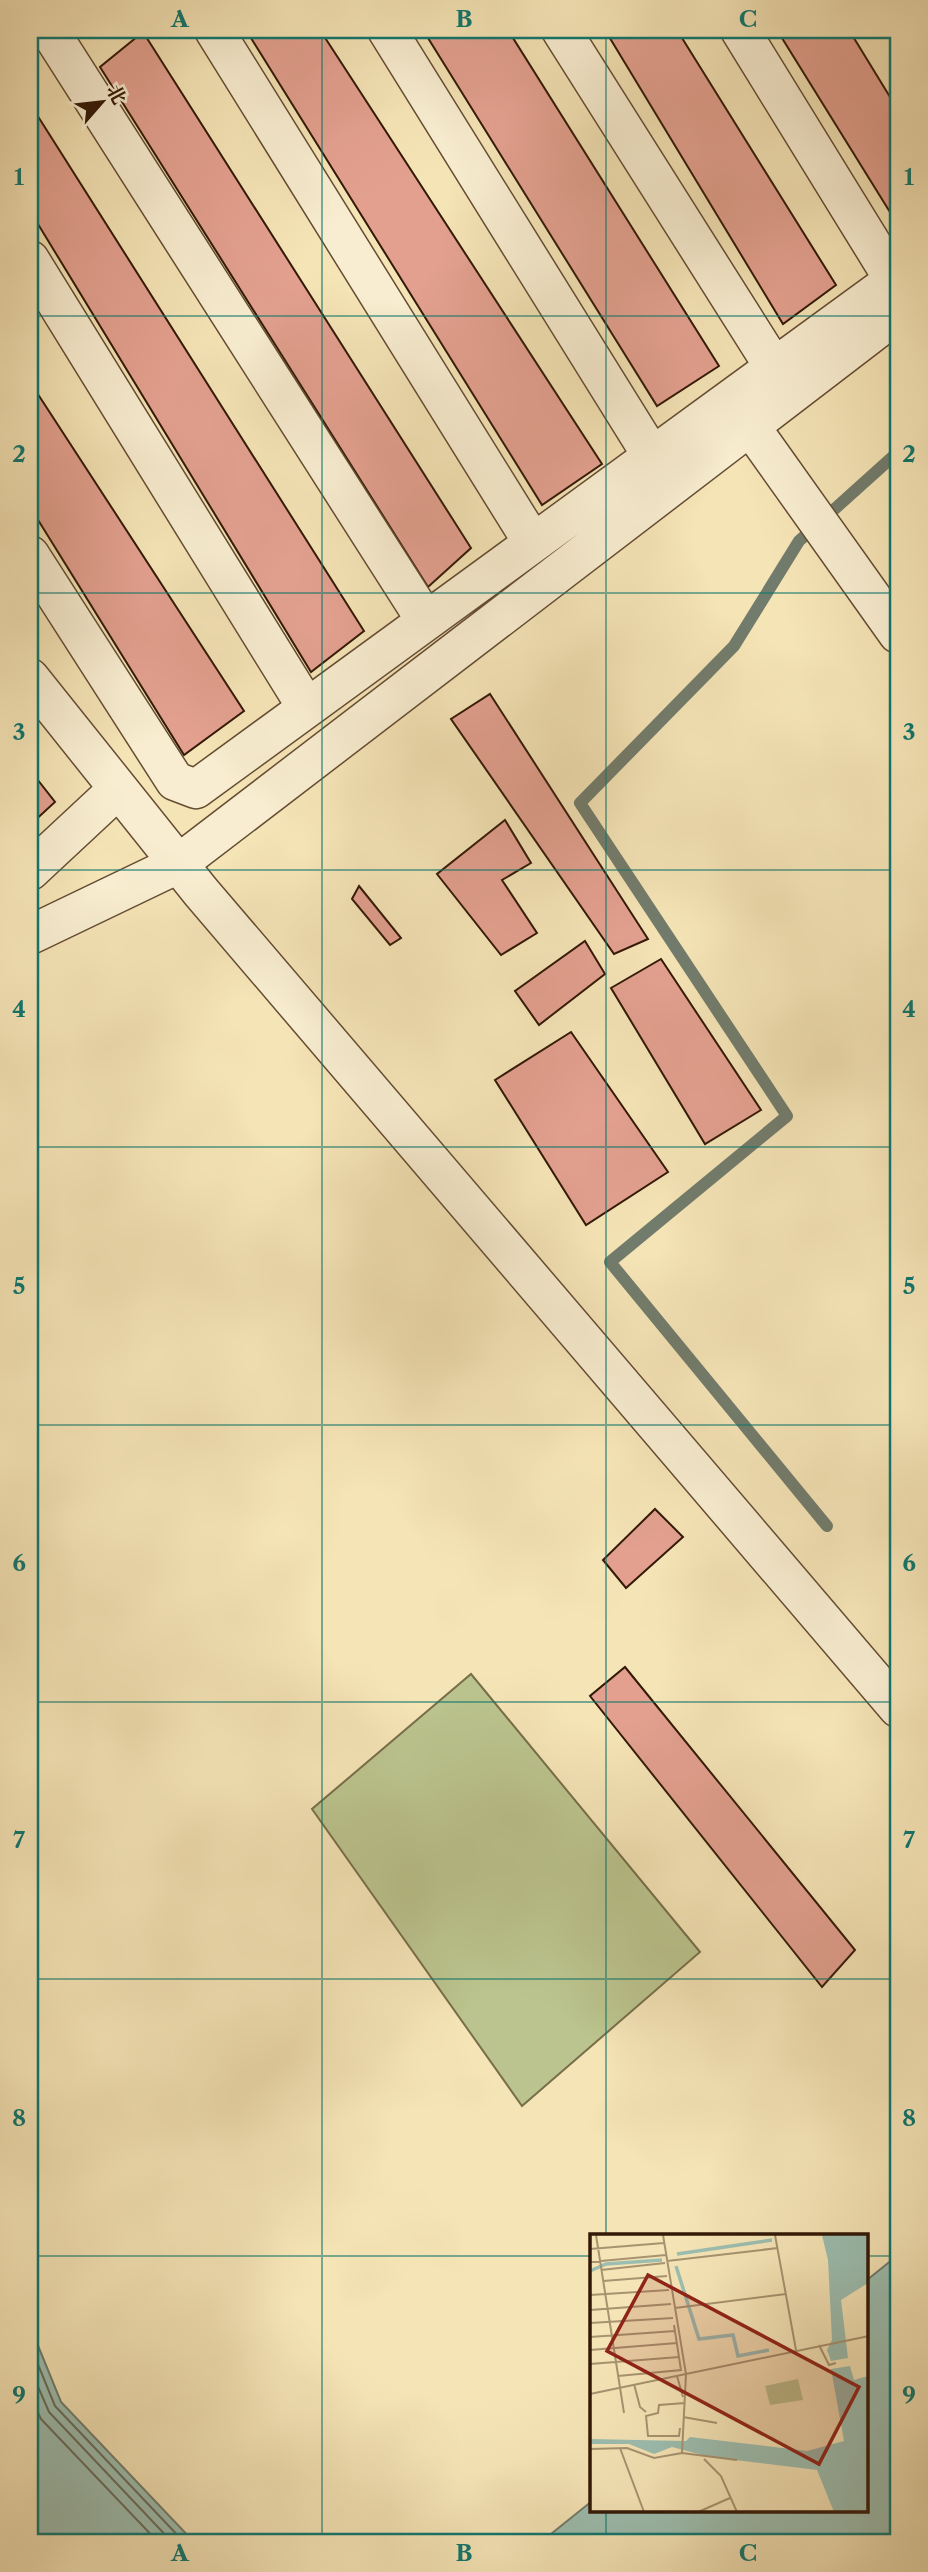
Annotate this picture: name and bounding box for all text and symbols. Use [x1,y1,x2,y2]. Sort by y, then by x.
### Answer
text: A [170,5,190,33]
text: B [455,5,473,33]
text: C [739,5,757,33]
north arrow [66,66,136,136]
text: 北 [102,80,131,108]
text: 1 [14,163,25,191]
text: 1 [904,163,915,191]
text: 2 [12,440,26,468]
text: 2 [902,440,916,468]
text: 3 [13,718,26,746]
text: 3 [903,718,916,746]
text: 4 [12,995,26,1023]
text: 4 [902,995,916,1023]
text: 5 [13,1272,25,1300]
text: 5 [903,1272,915,1300]
text: 6 [12,1549,26,1577]
text: 6 [902,1549,916,1577]
text: 7 [13,1826,25,1854]
text: 7 [903,1826,915,1854]
text: 8 [12,2104,26,2132]
text: 8 [902,2104,916,2132]
inset map [590,2234,869,2512]
text: 9 [12,2381,26,2409]
text: 9 [902,2381,916,2409]
text: A [170,2539,190,2567]
text: B [455,2539,473,2567]
text: C [739,2539,757,2567]

